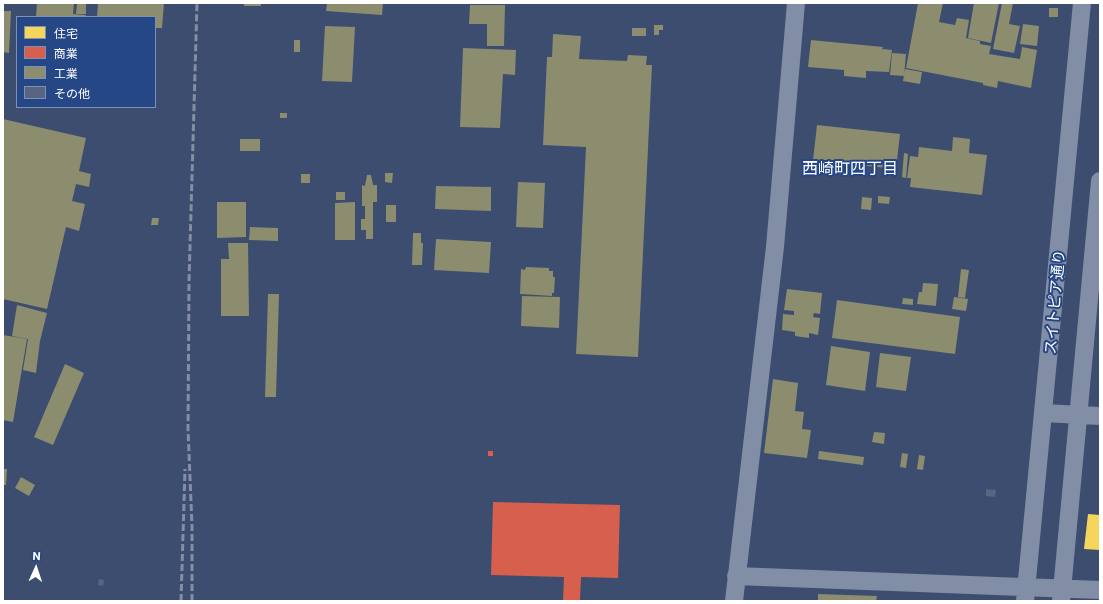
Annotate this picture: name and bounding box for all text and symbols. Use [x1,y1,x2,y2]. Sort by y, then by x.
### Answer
legend [16,16,156,108]
text: 住宅 [54,26,78,40]
text: 商業 [54,46,78,60]
text: 工業 [54,66,78,80]
text: その他 [54,86,90,100]
district label: 西崎町四丁目 [802,159,898,179]
street label: スイトピア通り [1041,249,1069,355]
north arrow [16,548,56,588]
text: N [32,549,41,562]

